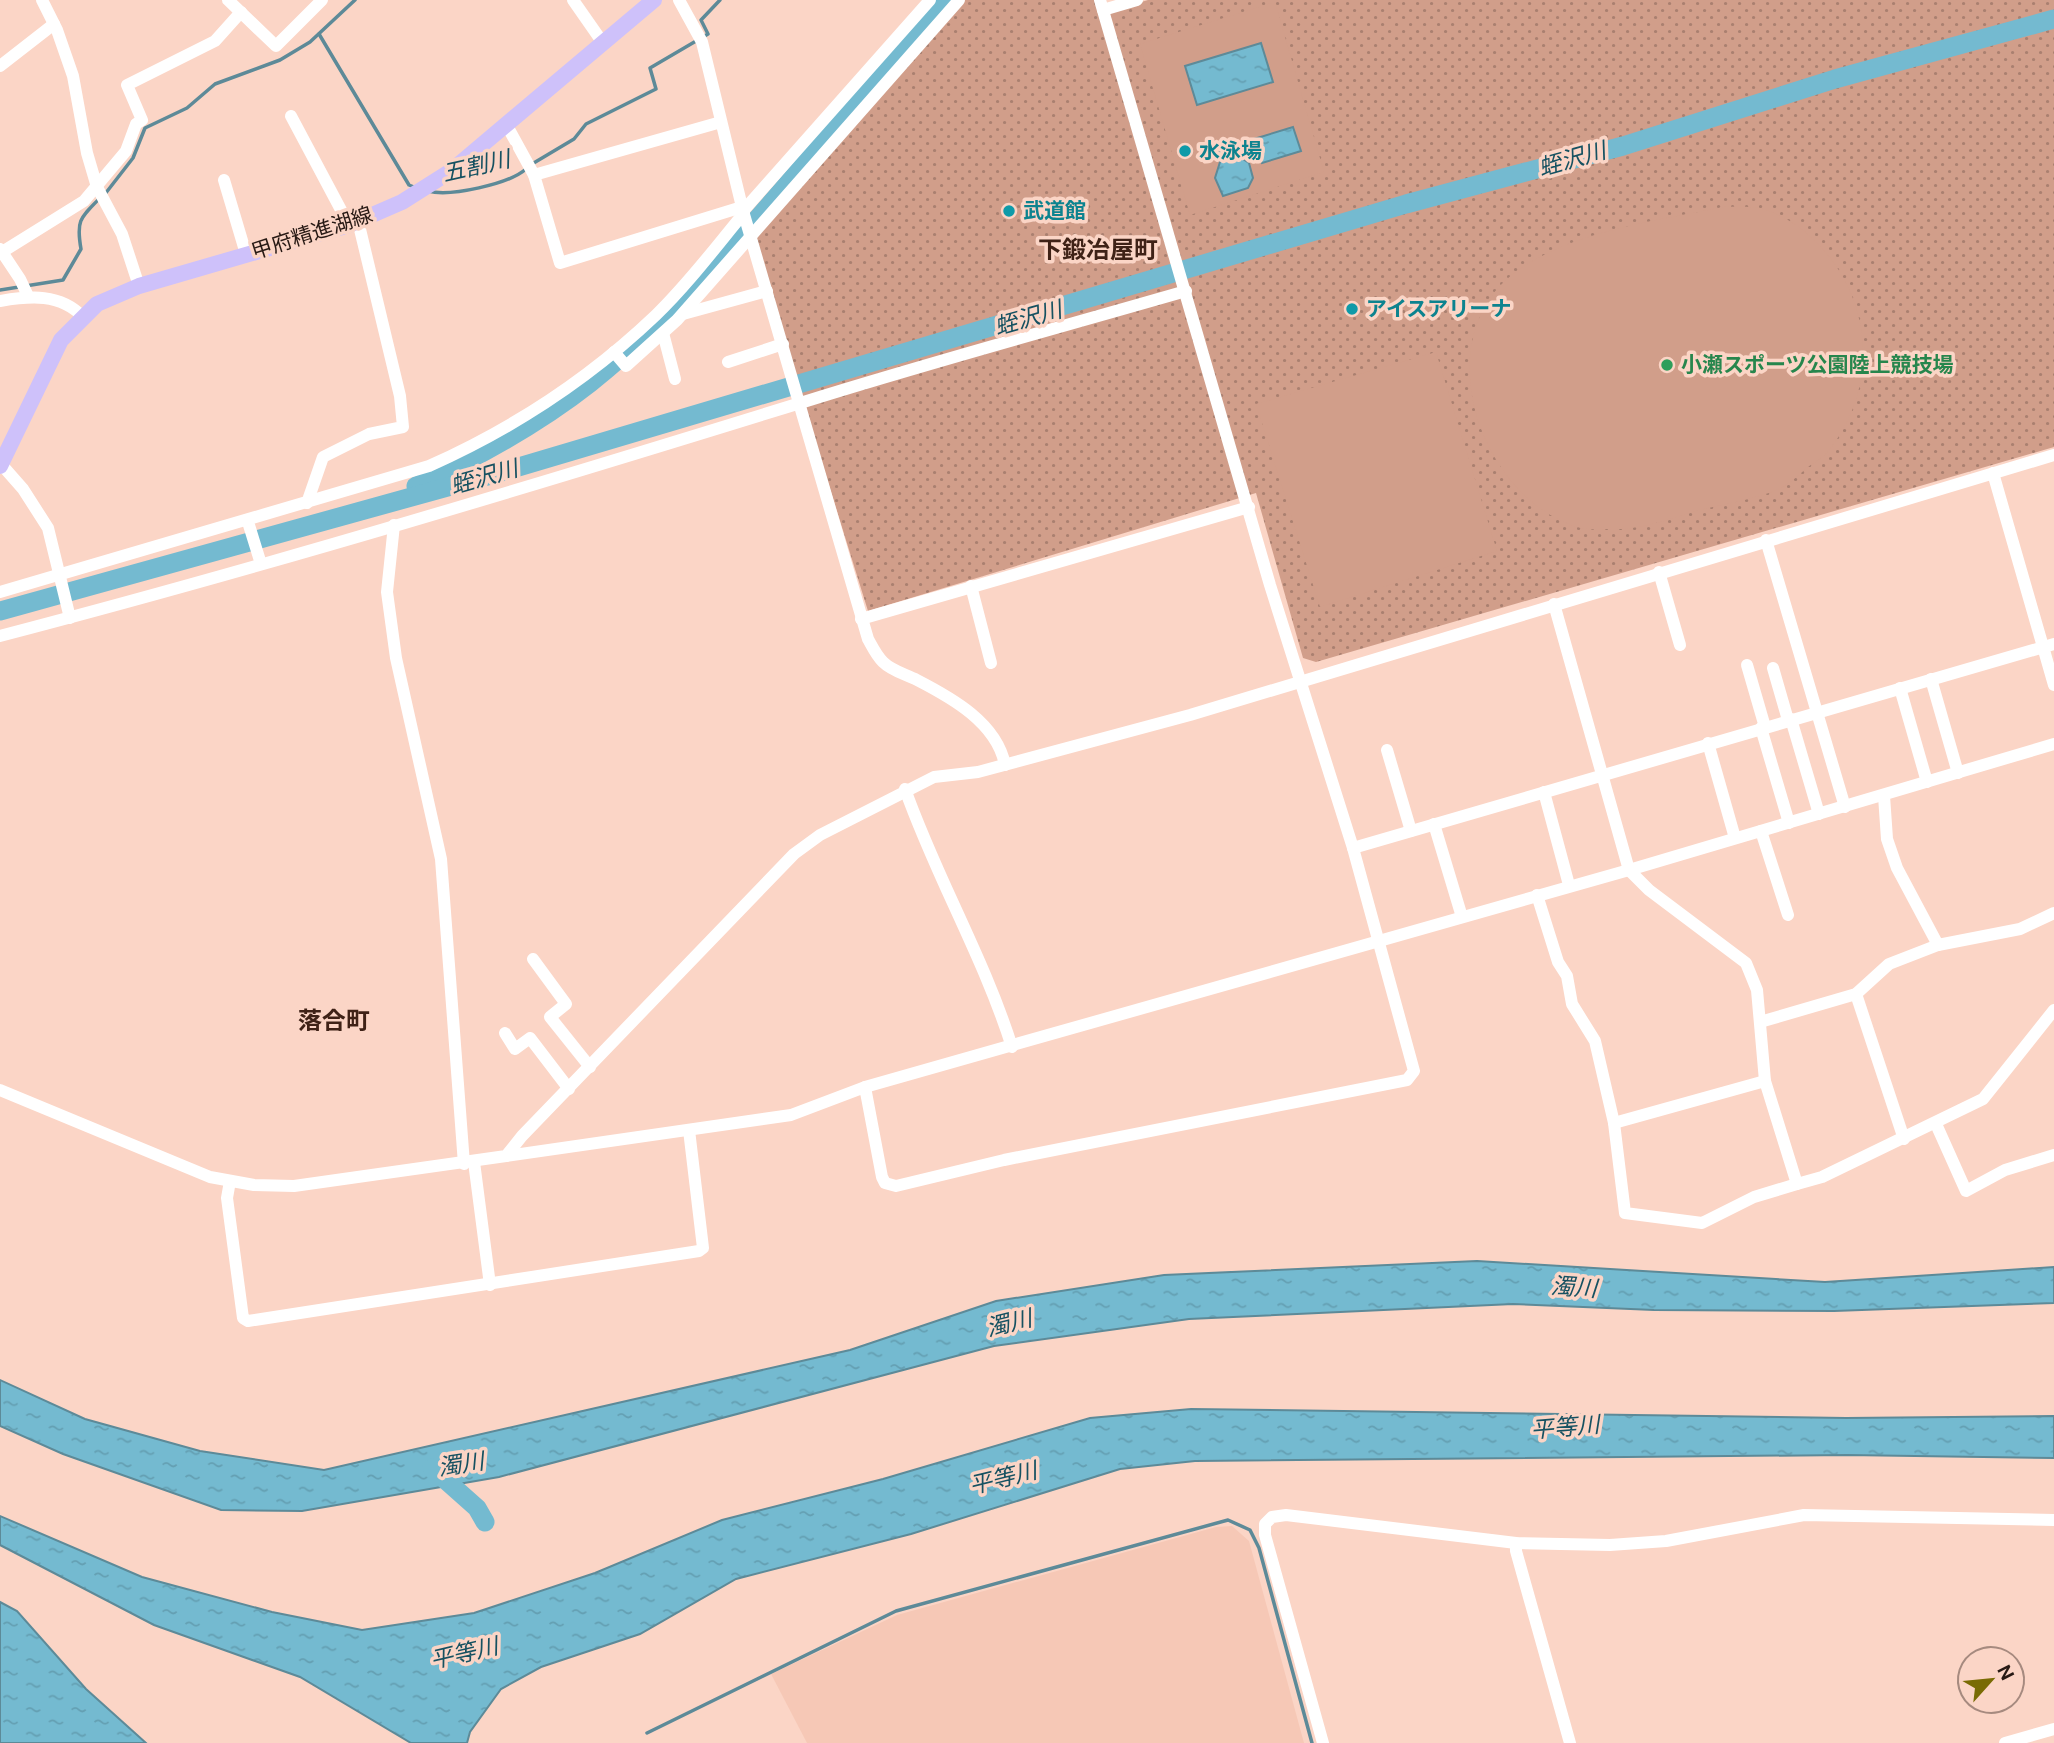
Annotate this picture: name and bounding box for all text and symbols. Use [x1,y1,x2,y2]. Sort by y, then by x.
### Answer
water label: 蛭沢川 [1535,134,1612,183]
place label: 水泳場 [1199,137,1262,165]
water label: 五割川 [439,143,516,188]
marker: 水泳場 [1177,143,1193,159]
place label: 武道館 [1023,197,1086,225]
street label: 甲府精進湖線 [248,200,376,266]
marker: 武道館 [1001,203,1017,219]
district label: 下鍛冶屋町 [1038,234,1158,265]
water label: 蛭沢川 [991,293,1068,342]
place label: アイスアリーナ [1366,295,1511,323]
marker: アイスアリーナ [1344,301,1360,317]
place label: 小瀬スポーツ公園陸上競技場 [1681,351,1954,379]
marker: 小瀬スポーツ公園陸上競技場 [1659,357,1675,373]
water label: 蛭沢川 [447,452,524,501]
district label: 落合町 [298,1005,370,1036]
water label: 濁川 [1550,1270,1601,1304]
water label: 濁川 [983,1302,1038,1343]
water label: 平等川 [1529,1409,1604,1445]
water label: 濁川 [436,1445,489,1482]
water label: 平等川 [966,1454,1043,1501]
water label: 平等川 [427,1630,504,1675]
north arrow [1956,1645,2026,1715]
text: N [1991,1661,2020,1684]

